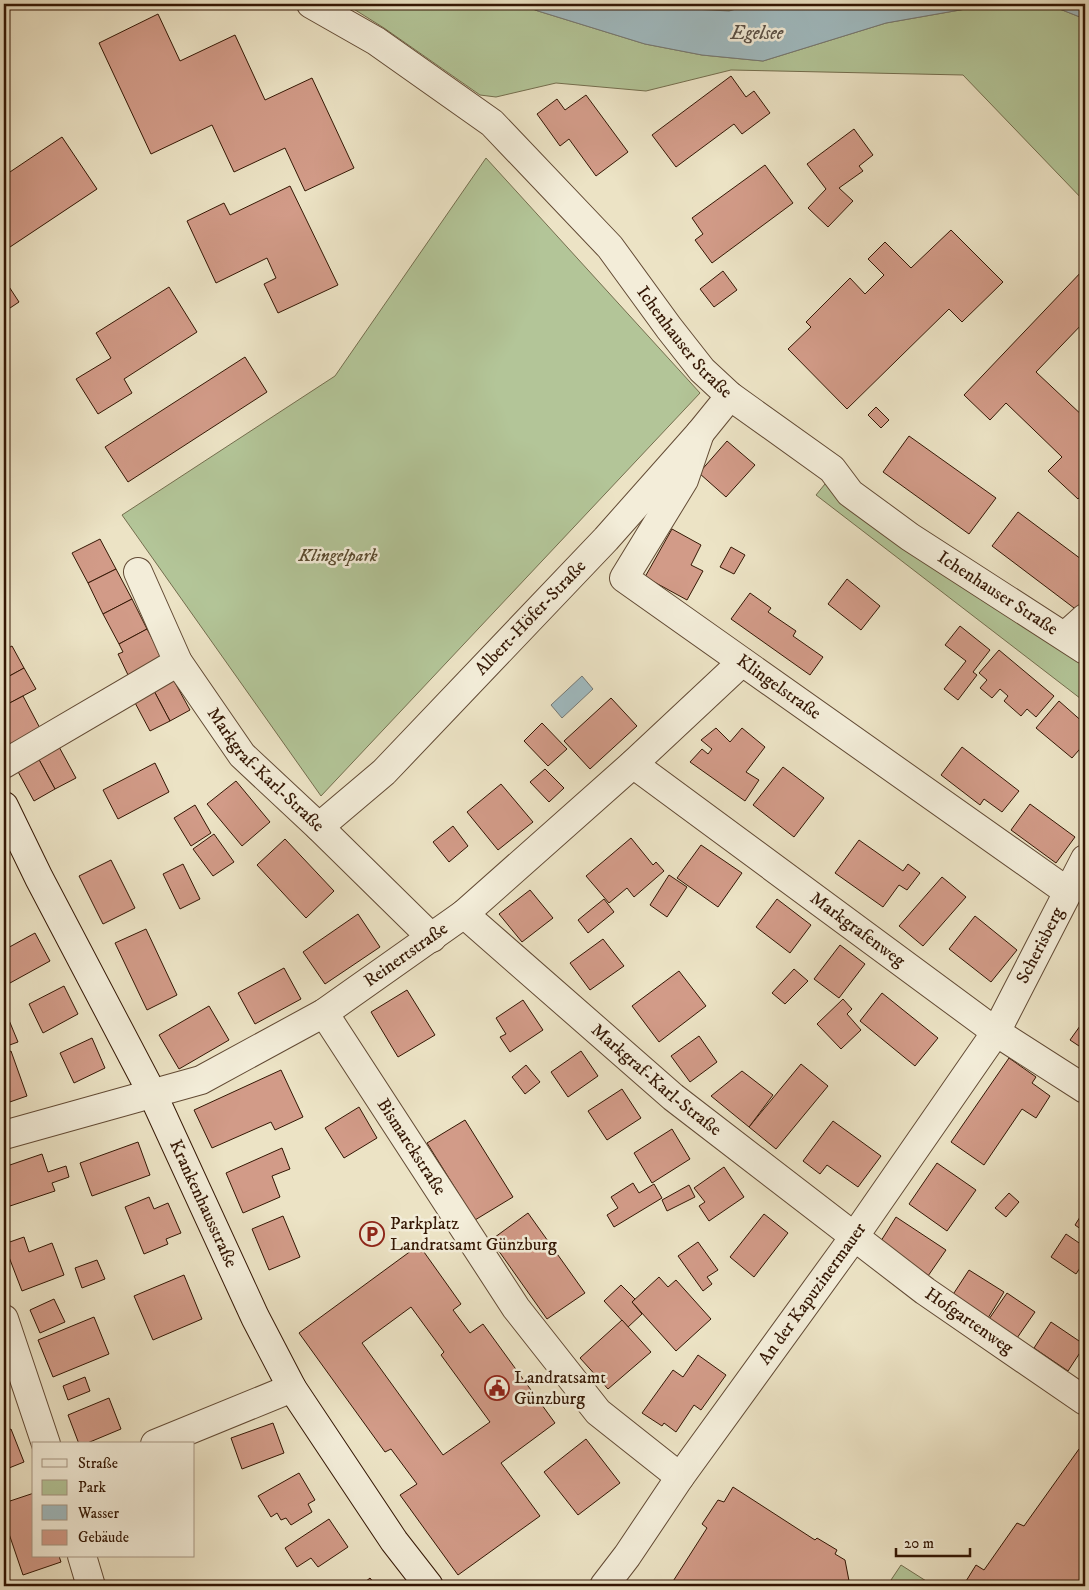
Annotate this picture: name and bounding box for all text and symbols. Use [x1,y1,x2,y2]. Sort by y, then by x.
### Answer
water label: Egelsee [730,22,784,45]
street label: Ichenhauser Straße [631,282,736,403]
park label: Klingelpark [298,545,378,567]
street label: Ichenhauser Straße [933,547,1062,641]
street label: Albert-Höfer-Straße [471,556,591,680]
street label: Klingelstraße [732,650,825,725]
street label: Markgraf-Karl-Straße [202,703,329,837]
street label: Markgrafenweg [806,887,910,972]
street label: Scherisberg [1012,903,1069,987]
street label: Reinertstraße [360,918,452,992]
street label: Markgraf-Karl-Straße [586,1019,726,1141]
street label: Bismarckstraße [372,1095,451,1200]
street label: Krankenhausstraße [164,1136,242,1271]
place label: Parkplatz Landratsamt Günzburg [390,1213,557,1256]
street label: An der Kapuzinermauer [754,1219,871,1369]
parking icon: Parkplatz Landratsamt Günzburg [359,1221,385,1247]
street label: Hofgartenweg [920,1283,1018,1359]
place label: Landratsamt Günzburg [514,1367,606,1410]
public building icon: Landratsamt Günzburg [484,1375,510,1401]
legend [32,1442,195,1558]
text: Straße [78,1454,118,1473]
text: Park [78,1478,107,1497]
text: Wasser [77,1504,119,1523]
scale bar [896,1525,970,1557]
text: Gebäude [78,1528,129,1547]
text: 20 m [904,1534,934,1553]

